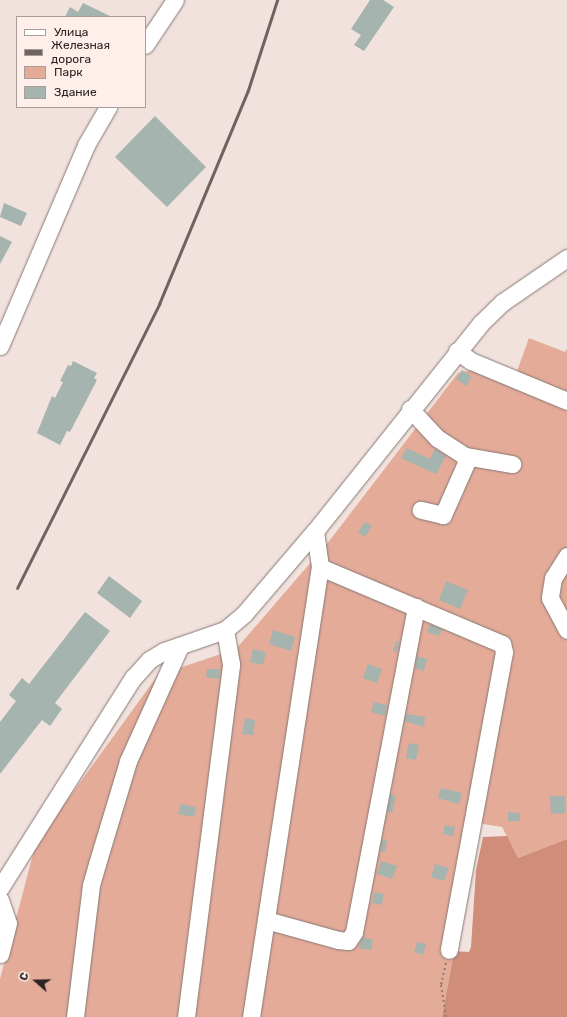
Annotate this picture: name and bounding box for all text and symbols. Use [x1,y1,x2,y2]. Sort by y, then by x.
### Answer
legend [16,16,146,108]
text: Улица [54,25,88,39]
text: Железная дорога [51,38,110,66]
text: Парк [54,65,83,79]
text: Здание [54,85,97,99]
north arrow [16,961,56,1001]
text: С [17,971,32,983]

